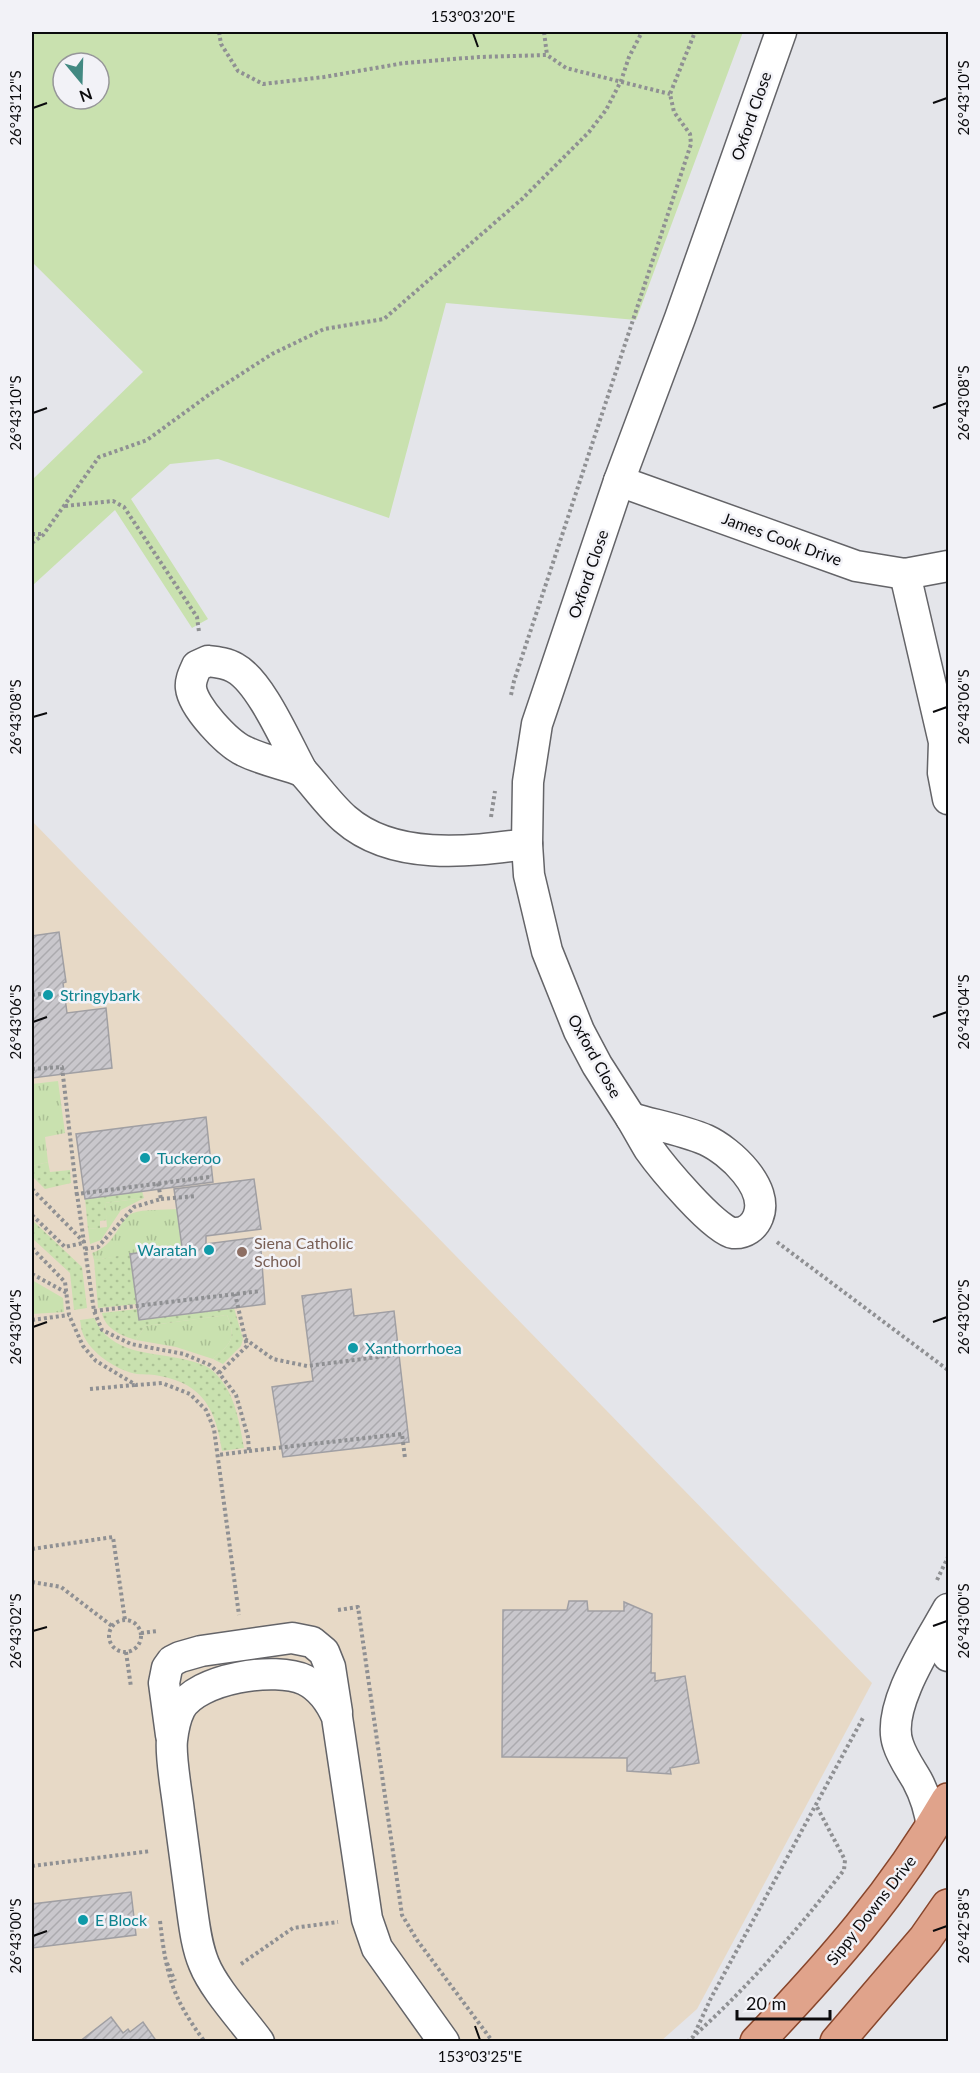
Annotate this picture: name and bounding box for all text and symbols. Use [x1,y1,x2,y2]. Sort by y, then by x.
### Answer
text: 153°03'20"E [431,7,515,25]
north arrow [51,51,111,111]
text: 26°43'10"S [954,60,972,136]
street label: Oxford Close [726,69,775,163]
text: 26°43'12"S [6,70,24,146]
text: N [77,85,95,107]
text: 26°43'08"S [954,365,972,441]
text: 26°43'10"S [6,375,24,451]
street label: James Cook Drive [720,508,845,569]
street label: Oxford Close [563,527,612,621]
text: 26°43'06"S [954,669,972,745]
text: 26°43'08"S [6,679,24,755]
text: 26°43'04"S [954,974,972,1050]
text: 26°43'06"S [6,984,24,1060]
place label: Stringybark [60,985,141,1004]
marker: Stringybark [41,988,55,1002]
street label: Oxford Close [565,1011,626,1101]
place label: Tuckeroo [157,1148,221,1167]
marker: Tuckeroo [138,1151,152,1165]
place label: Siena Catholic School [254,1233,354,1270]
place label: Waratah [137,1240,197,1259]
marker: Waratah [202,1243,216,1257]
marker: Siena Catholic School [235,1245,249,1259]
text: 26°43'02"S [954,1279,972,1355]
text: 26°43'04"S [6,1289,24,1365]
place label: Xanthorrhoea [365,1338,462,1357]
marker: Xanthorrhoea [346,1341,360,1355]
text: 26°43'00"S [954,1583,972,1659]
text: 26°43'02"S [6,1593,24,1669]
street label: Sippy Downs Drive [822,1851,919,1968]
text: 26°42'58"S [954,1888,972,1964]
text: 26°43'00"S [6,1898,24,1974]
place label: E Block [95,1910,148,1929]
marker: E Block [76,1913,90,1927]
scale bar [737,1983,830,2021]
text: 20 m [746,1992,786,2014]
text: 153°03'25"E [438,2047,522,2065]

